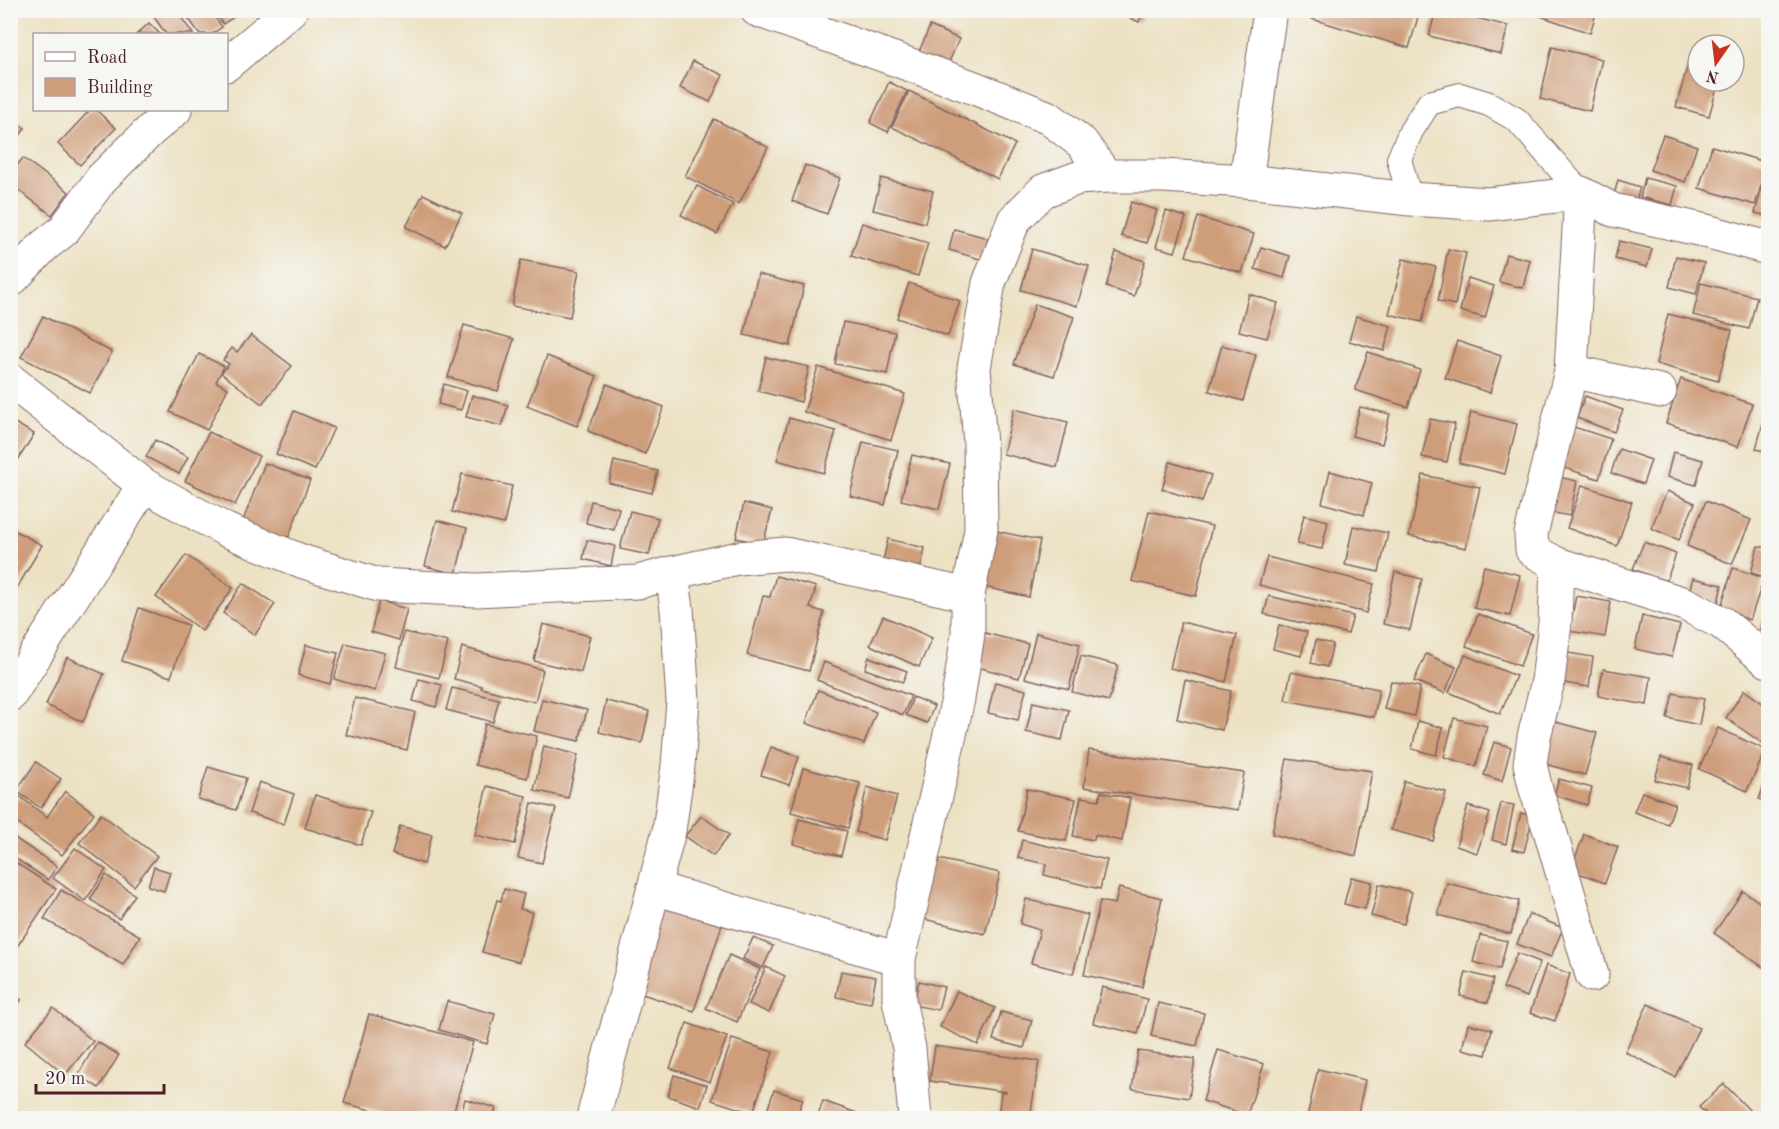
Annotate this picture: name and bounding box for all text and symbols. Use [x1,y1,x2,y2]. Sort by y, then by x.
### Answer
legend [33,33,228,111]
north arrow [1686,33,1746,93]
text: Road [87,49,127,67]
text: N [1704,66,1721,85]
text: Building [87,79,153,97]
scale bar [36,1057,164,1095]
text: 20 m [45,1070,85,1088]

